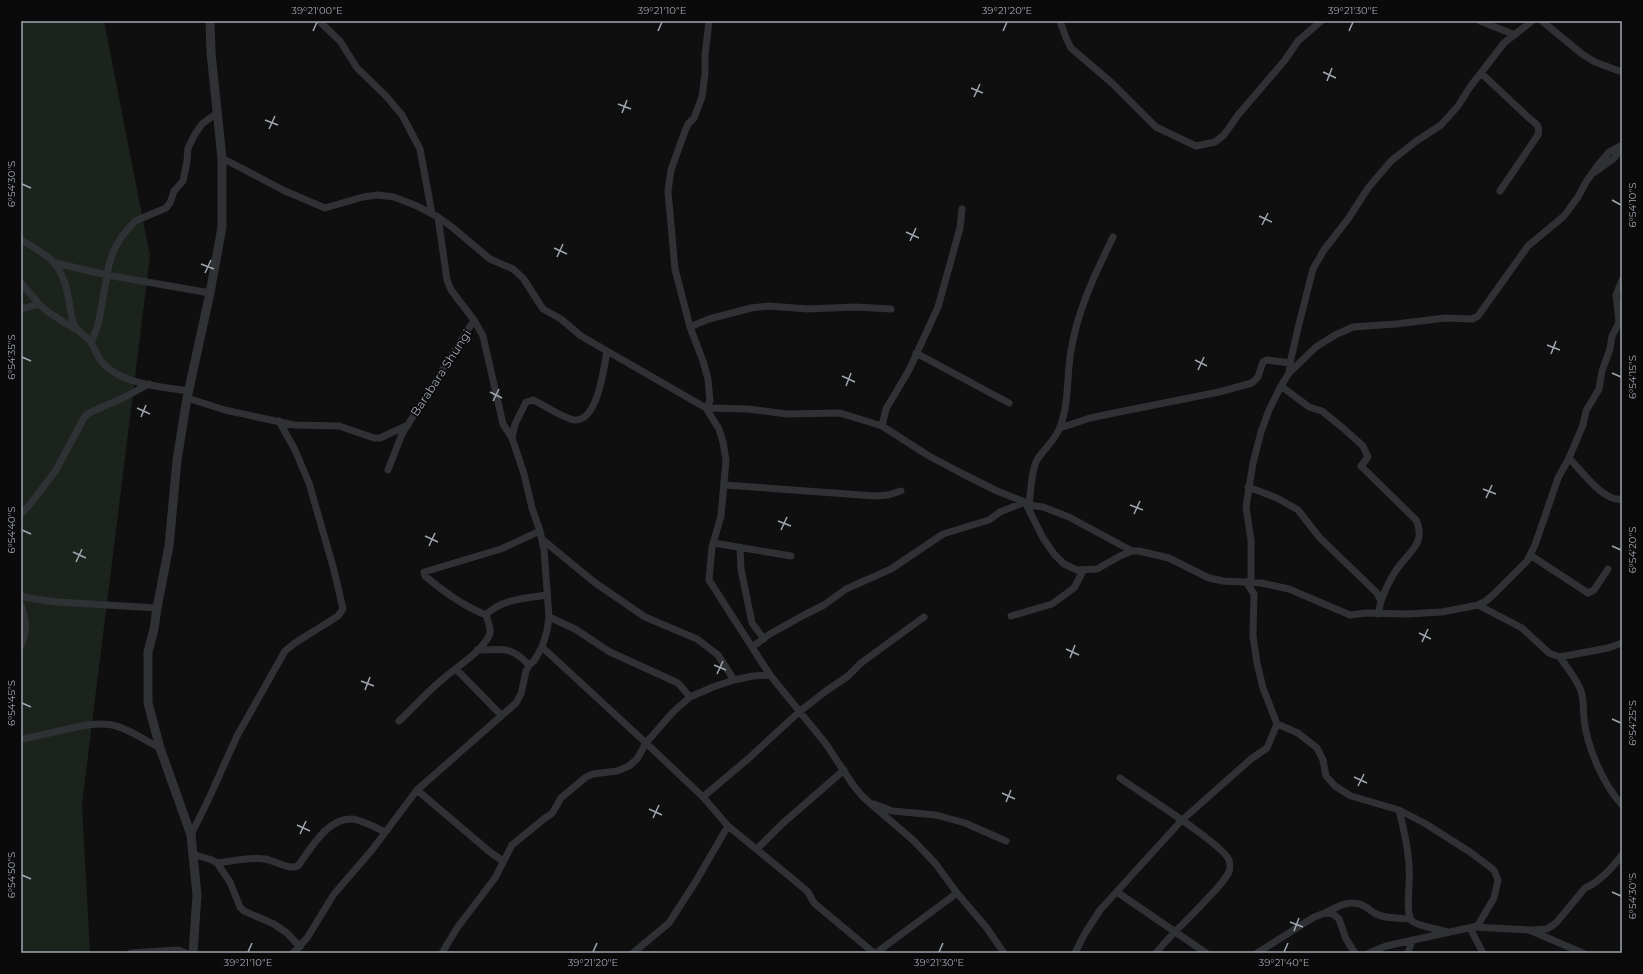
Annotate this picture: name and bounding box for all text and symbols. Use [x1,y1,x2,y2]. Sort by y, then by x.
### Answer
text: 39°21'00"E [291,4,343,17]
text: 39°21'10"E [638,4,687,17]
text: 39°21'20"E [982,4,1033,17]
text: 39°21'30"E [1328,4,1379,17]
text: 6°54'30"S [5,161,18,207]
text: 6°54'10"S [1626,183,1639,227]
street label: Barabara Shungi [407,327,474,419]
text: 6°54'35"S [5,334,18,380]
text: 6°54'15"S [1626,355,1639,399]
text: 6°54'40"S [5,507,18,553]
text: 6°54'20"S [1626,527,1639,573]
text: 6°54'45"S [5,680,18,726]
text: 6°54'25"S [1626,700,1639,746]
text: 6°54'50"S [5,852,18,898]
text: 6°54'30"S [1626,873,1639,919]
text: 39°21'10"E [224,956,273,969]
text: 39°21'20"E [568,956,619,969]
text: 39°21'30"E [914,956,965,969]
text: 39°21'40"E [1259,956,1310,969]

